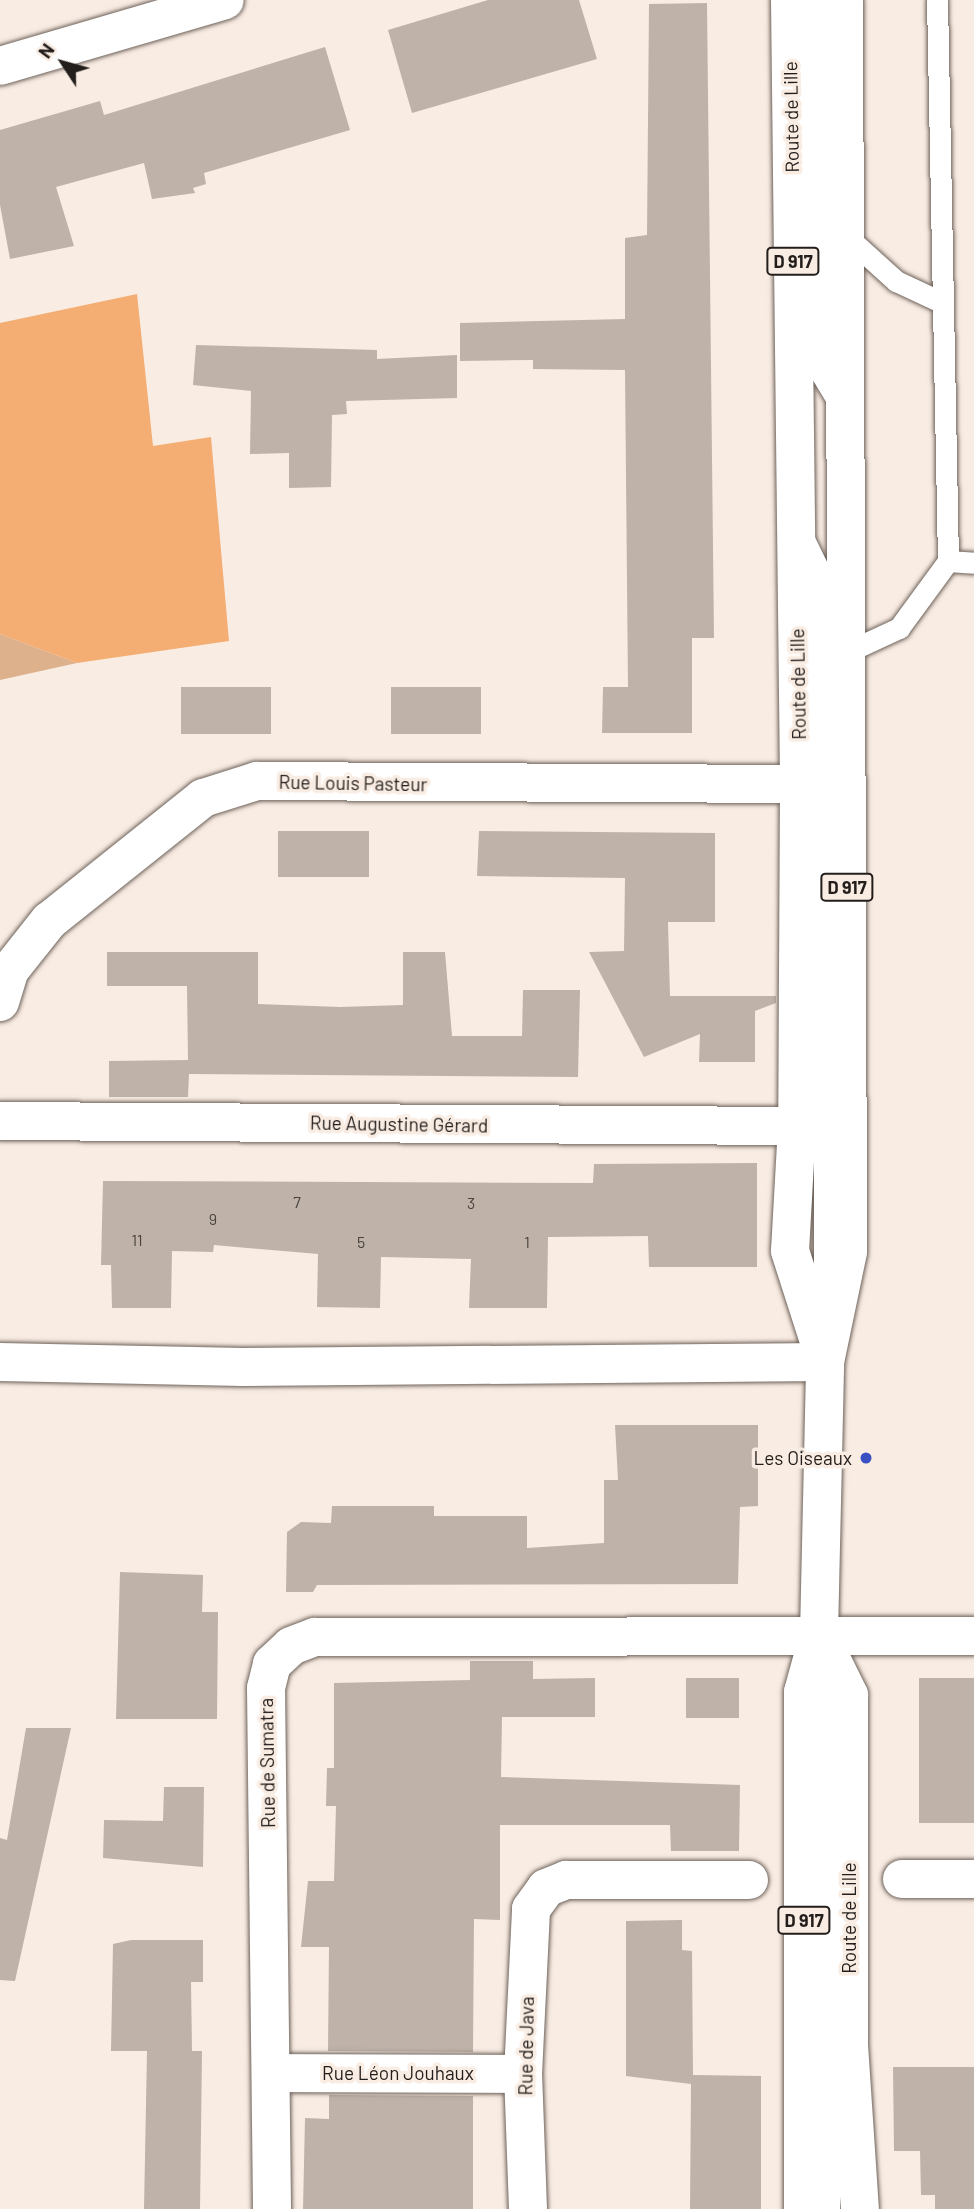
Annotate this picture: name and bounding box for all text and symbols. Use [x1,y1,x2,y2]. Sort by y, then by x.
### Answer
north arrow [28,28,98,98]
text: N [33,38,59,62]
street label: Route de Lille [779,61,803,173]
road number: D 917 [765,246,821,276]
street label: Route de Lille [786,628,810,740]
street label: Rue Louis Pasteur [278,770,428,796]
road number: D 917 [819,872,875,902]
street label: Rue Augustine Gérard [310,1111,488,1137]
house number: 7 [293,1192,301,1212]
house number: 3 [467,1193,475,1213]
house number: 9 [209,1209,217,1229]
house number: 11 [131,1230,143,1250]
house number: 5 [357,1232,365,1252]
house number: 1 [524,1232,530,1252]
place label: Les Oiseaux [754,1447,852,1469]
marker: Les Oiseaux [858,1450,874,1466]
street label: Rue de Sumatra [254,1698,280,1828]
street label: Route de Lille [838,1862,860,1974]
road number: D 917 [776,1906,832,1934]
street label: Rue de Java [514,1996,538,2096]
street label: Rue Léon Jouhaux [322,2062,474,2084]

